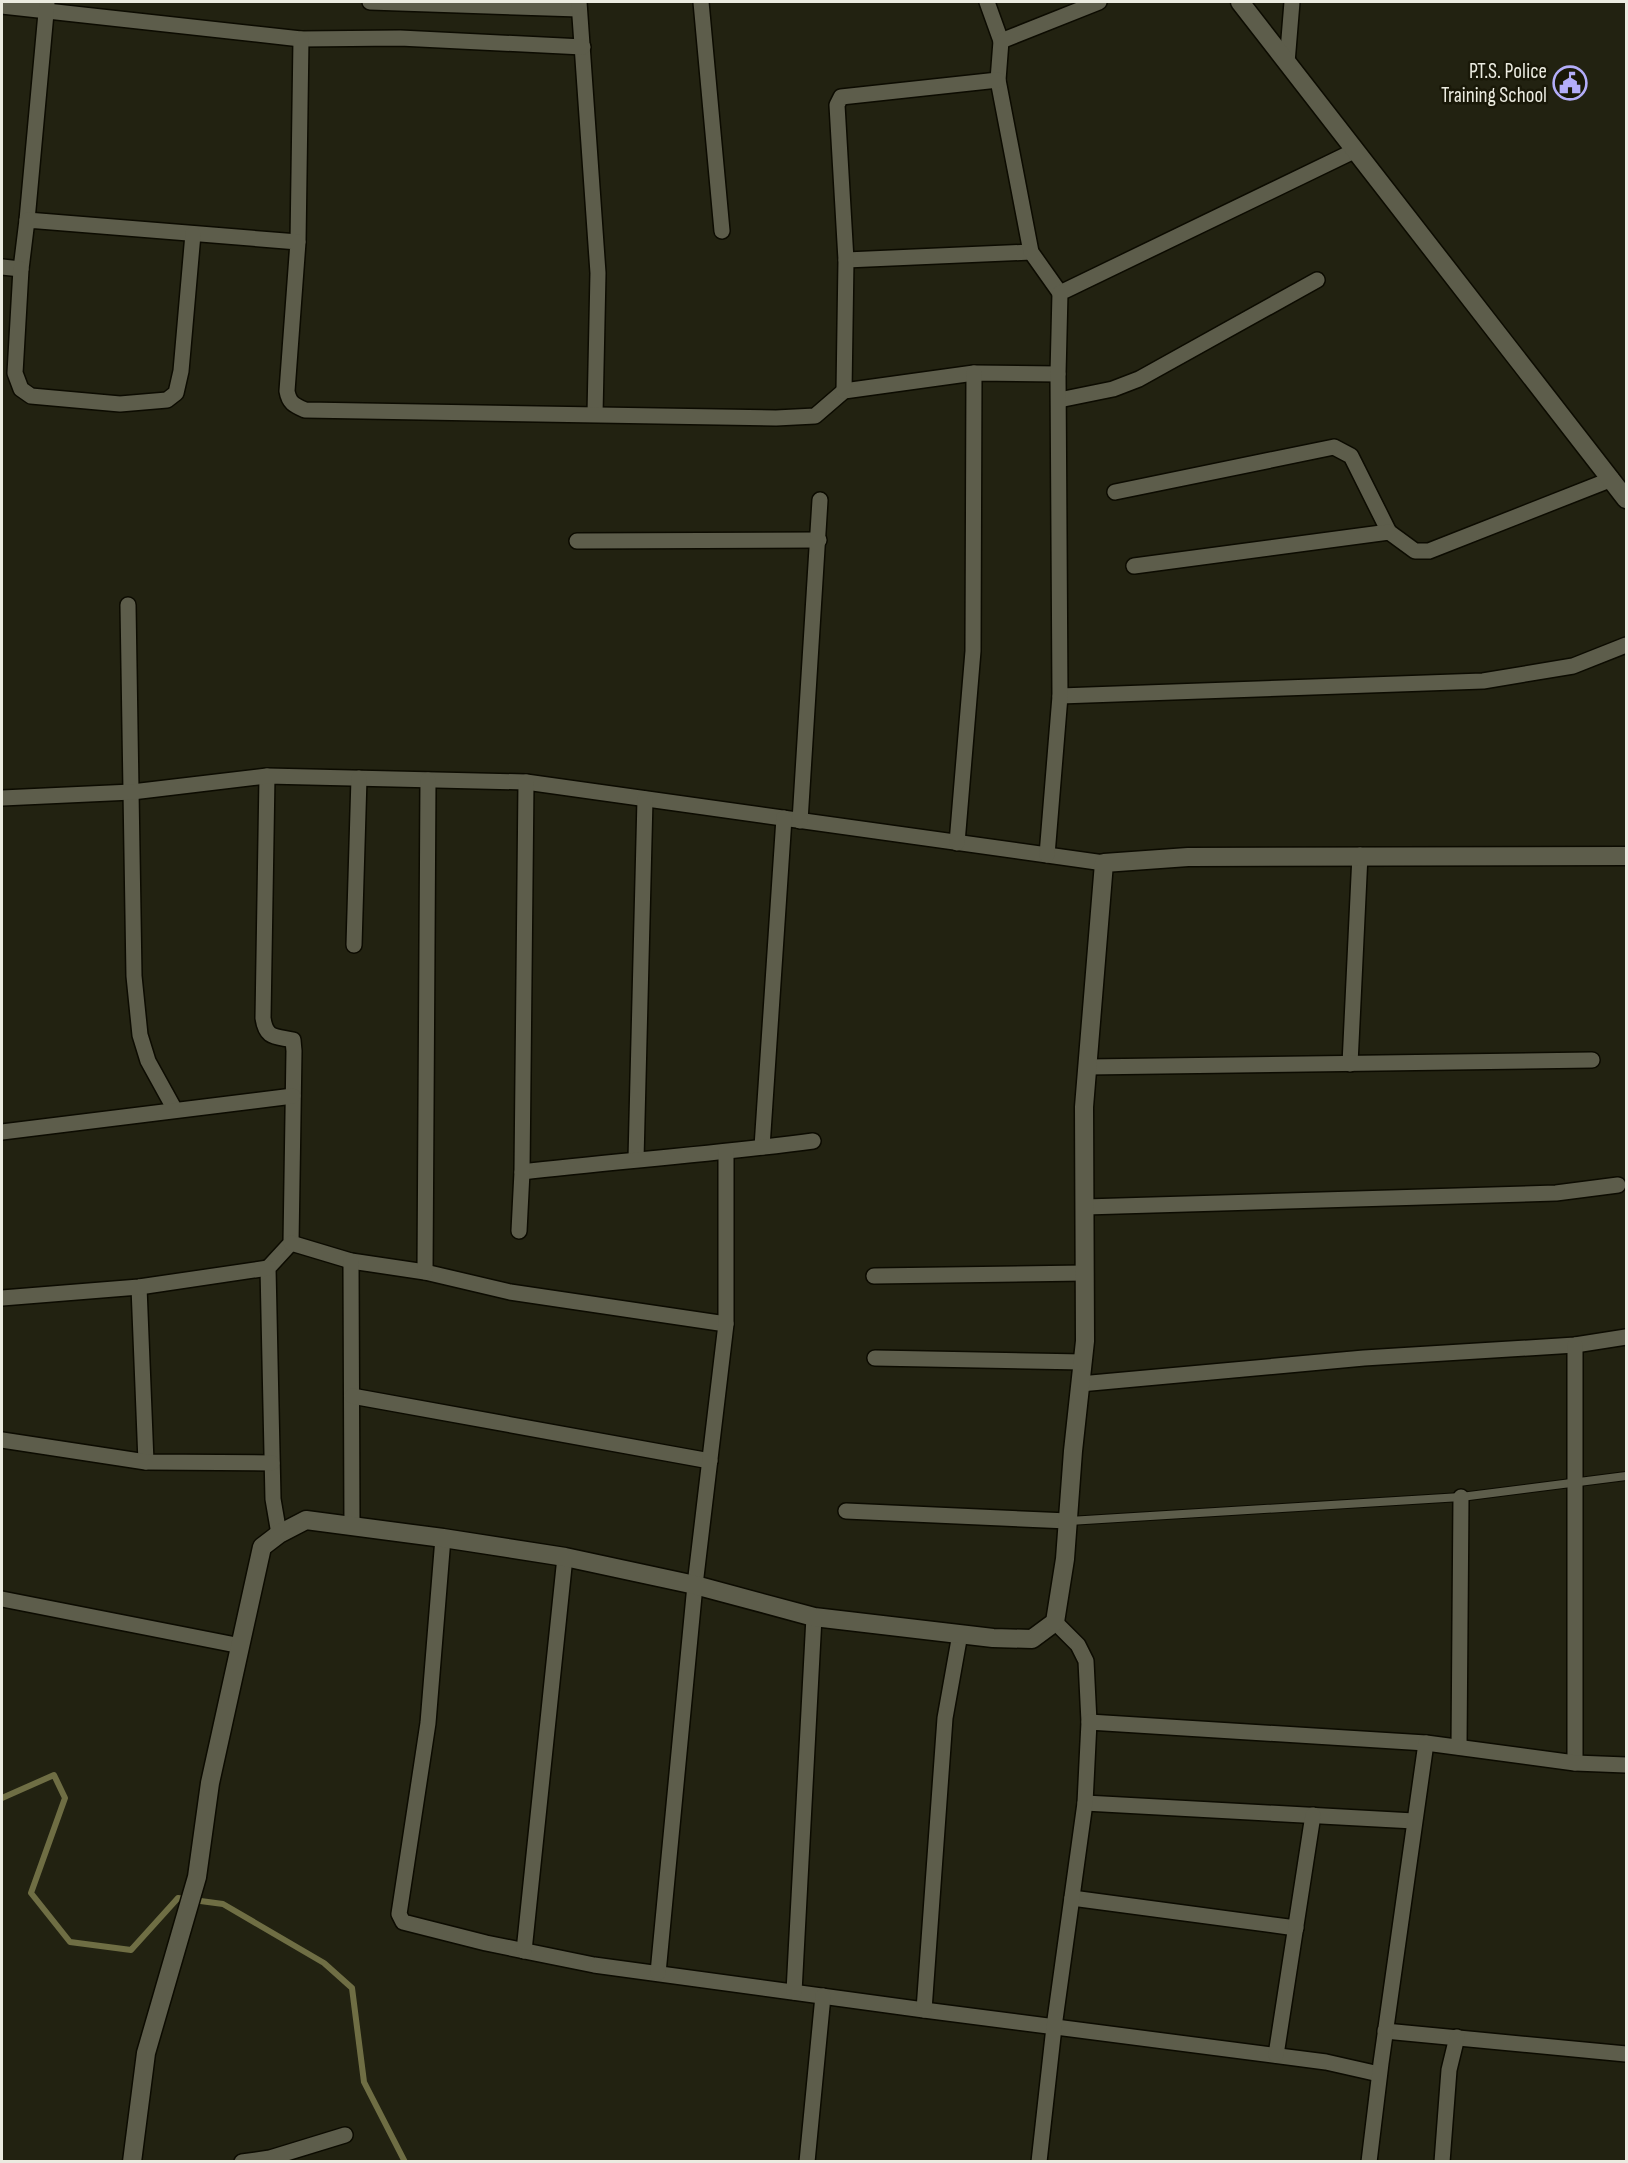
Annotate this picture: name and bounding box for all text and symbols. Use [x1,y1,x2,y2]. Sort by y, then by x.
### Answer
place label: P.T.S. Police Training School [1441,59,1547,108]
public building icon: P.T.S. Police Training School [1552,65,1588,101]

